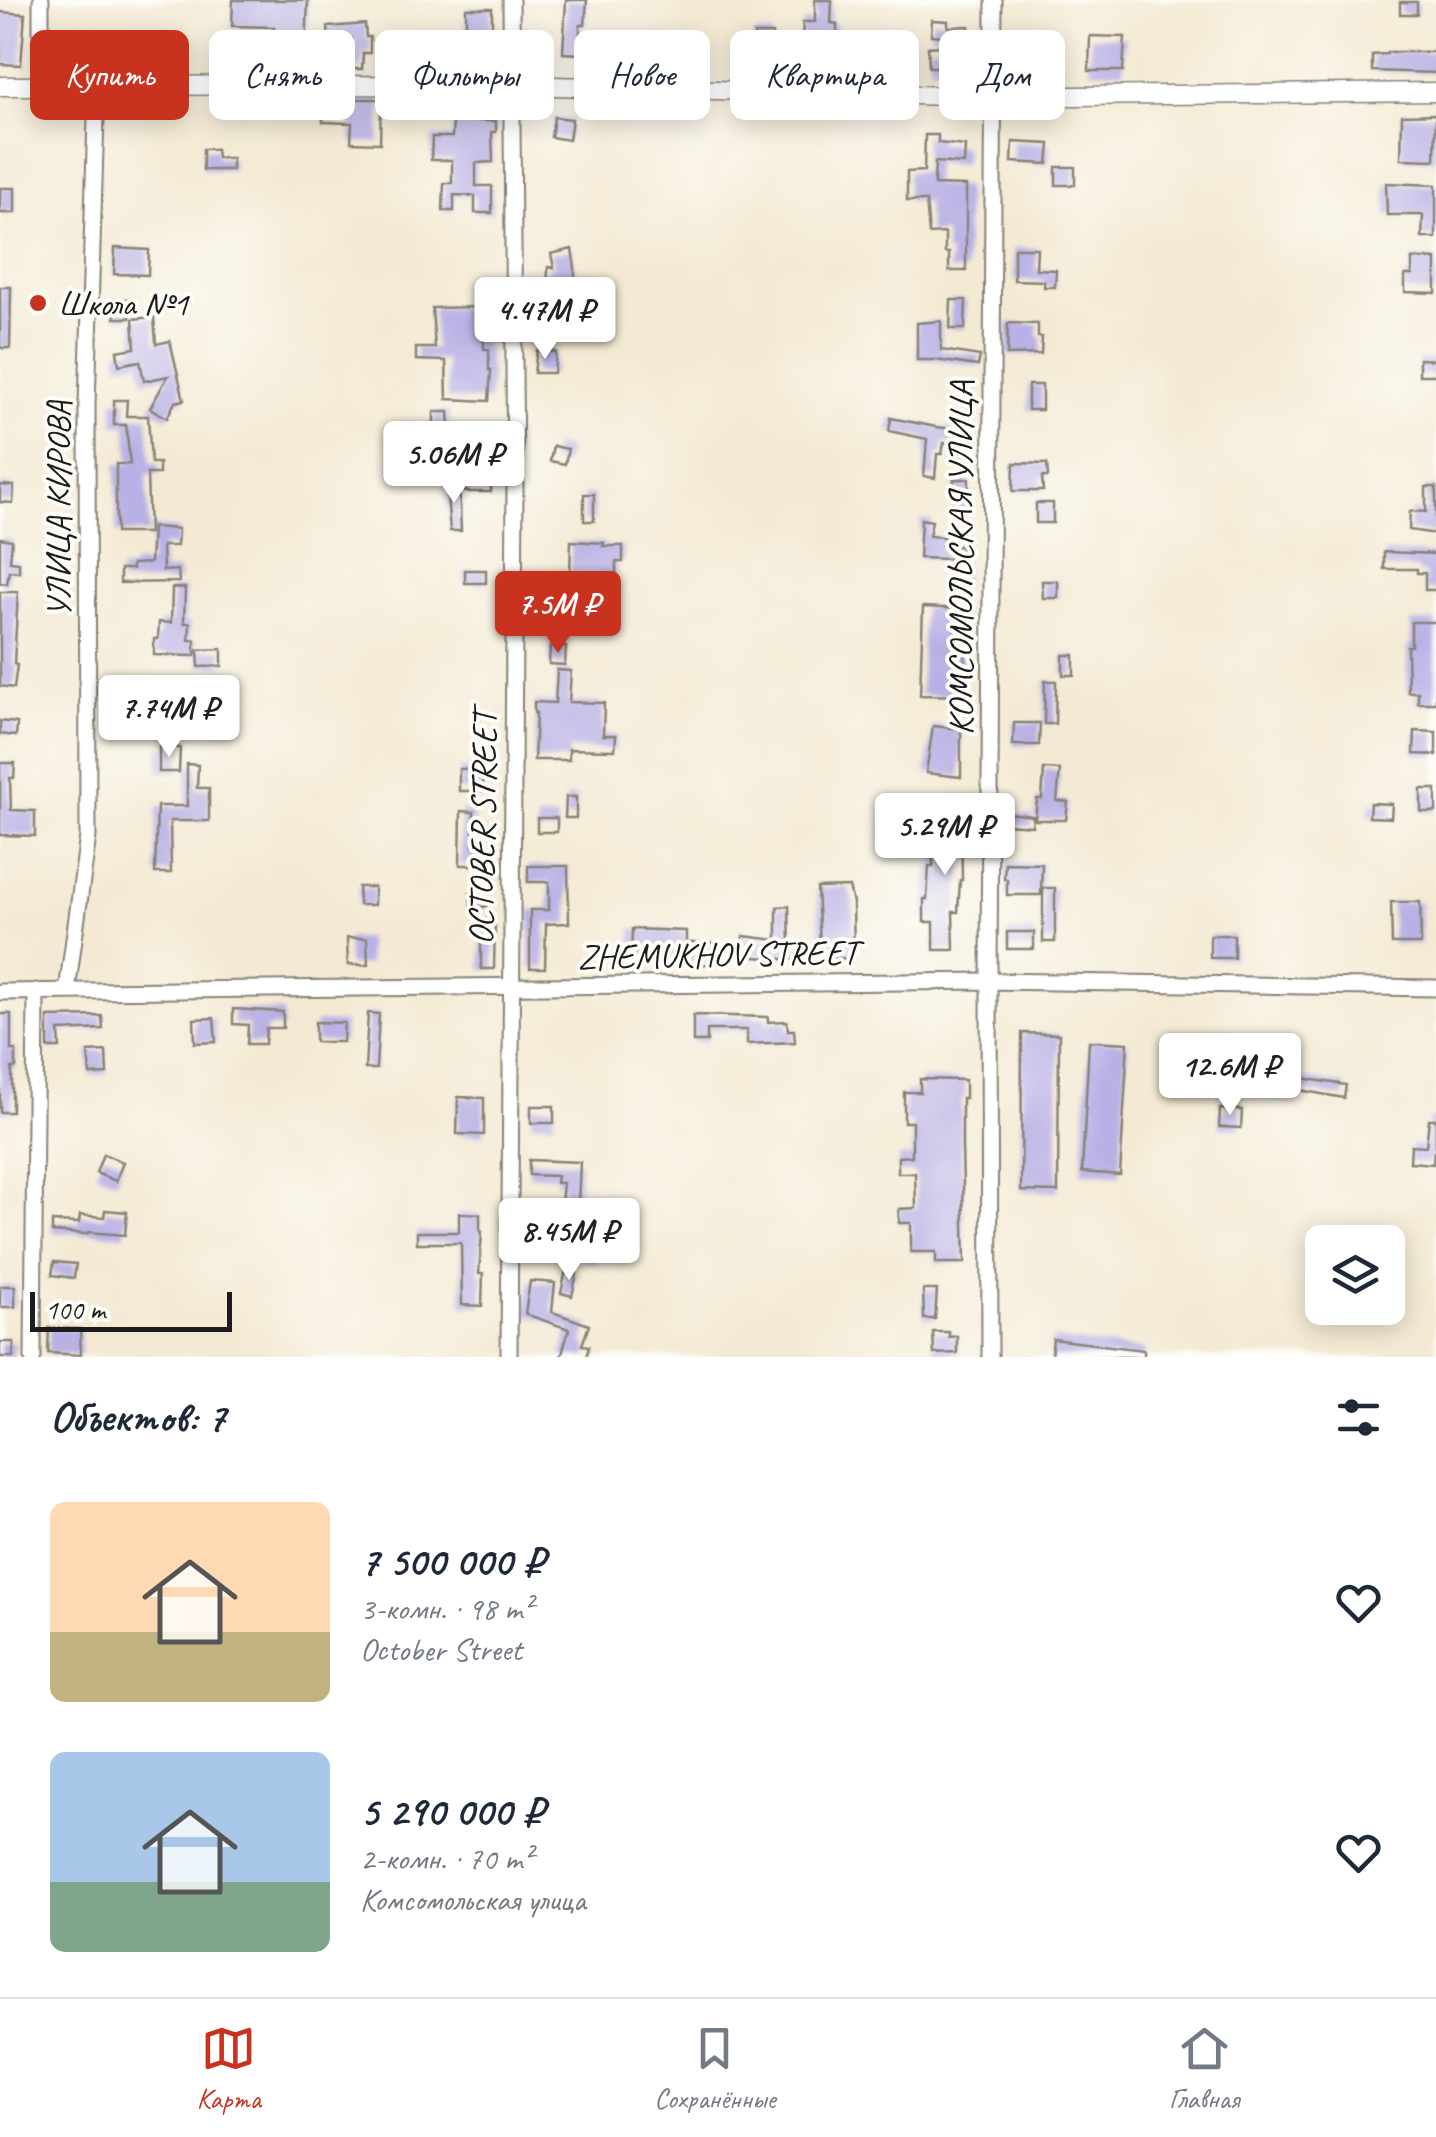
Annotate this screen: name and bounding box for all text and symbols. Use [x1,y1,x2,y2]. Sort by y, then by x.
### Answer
chip: Купить [30,30,189,120]
chip: Снять [209,30,355,120]
chip: Фильтры [375,30,554,120]
chip: Новое [574,30,710,120]
chip: Квартира [730,30,919,120]
chip: Дом [939,30,1065,120]
pin: 4.47M ₽ [453,277,637,362]
place label: Школа №1 [58,281,191,326]
text: 4.47M ₽ [496,289,594,330]
marker: Школа №1 [27,292,49,314]
street label: КОМСОМОЛЬСКАЯ УЛИЦА [938,380,983,735]
street label: УЛИЦА КИРОВА [36,399,81,617]
pin: 5.06M ₽ [362,421,546,506]
text: 5.06M ₽ [405,433,503,474]
pin: 7.5M ₽ [477,571,639,656]
text: 7.5M ₽ [517,583,599,624]
pin: 7.74M ₽ [77,675,261,760]
text: 7.74M ₽ [121,687,217,728]
street label: OCTOBER STREET [458,702,507,945]
pin: 5.29M ₽ [853,793,1037,878]
text: 5.29M ₽ [897,805,993,846]
street label: ZHEMUKHOV STREET [577,929,866,979]
pin: 12.6M ₽ [1138,1033,1322,1118]
text: 12.6M ₽ [1181,1045,1279,1086]
pin: 8.45M ₽ [477,1198,661,1283]
text: 8.45M ₽ [521,1210,617,1251]
map controls [1305,1225,1405,1325]
button: layers [1305,1225,1405,1325]
scale bar [30,1287,232,1332]
text: 100 m [45,1292,105,1327]
icon: filters [1331,1390,1386,1445]
text: Объектов: 7 [50,1391,225,1444]
text: 7 500 000 ₽ [360,1535,544,1588]
icon: home [130,1542,250,1662]
icon: heart [1331,1575,1386,1630]
text: 3-комн. · 98 m² [360,1588,532,1629]
text: October Street [360,1629,522,1670]
text: 5 290 000 ₽ [360,1785,543,1838]
icon: home [130,1792,250,1912]
icon: heart [1331,1825,1386,1880]
text: 2-комн. · 70 m² [360,1838,532,1879]
text: Комсомольская улица [360,1879,585,1920]
tab: Карта [197,2021,261,2116]
tab: Сохранённые [654,2021,776,2116]
tab: Главная [1169,2021,1239,2116]

